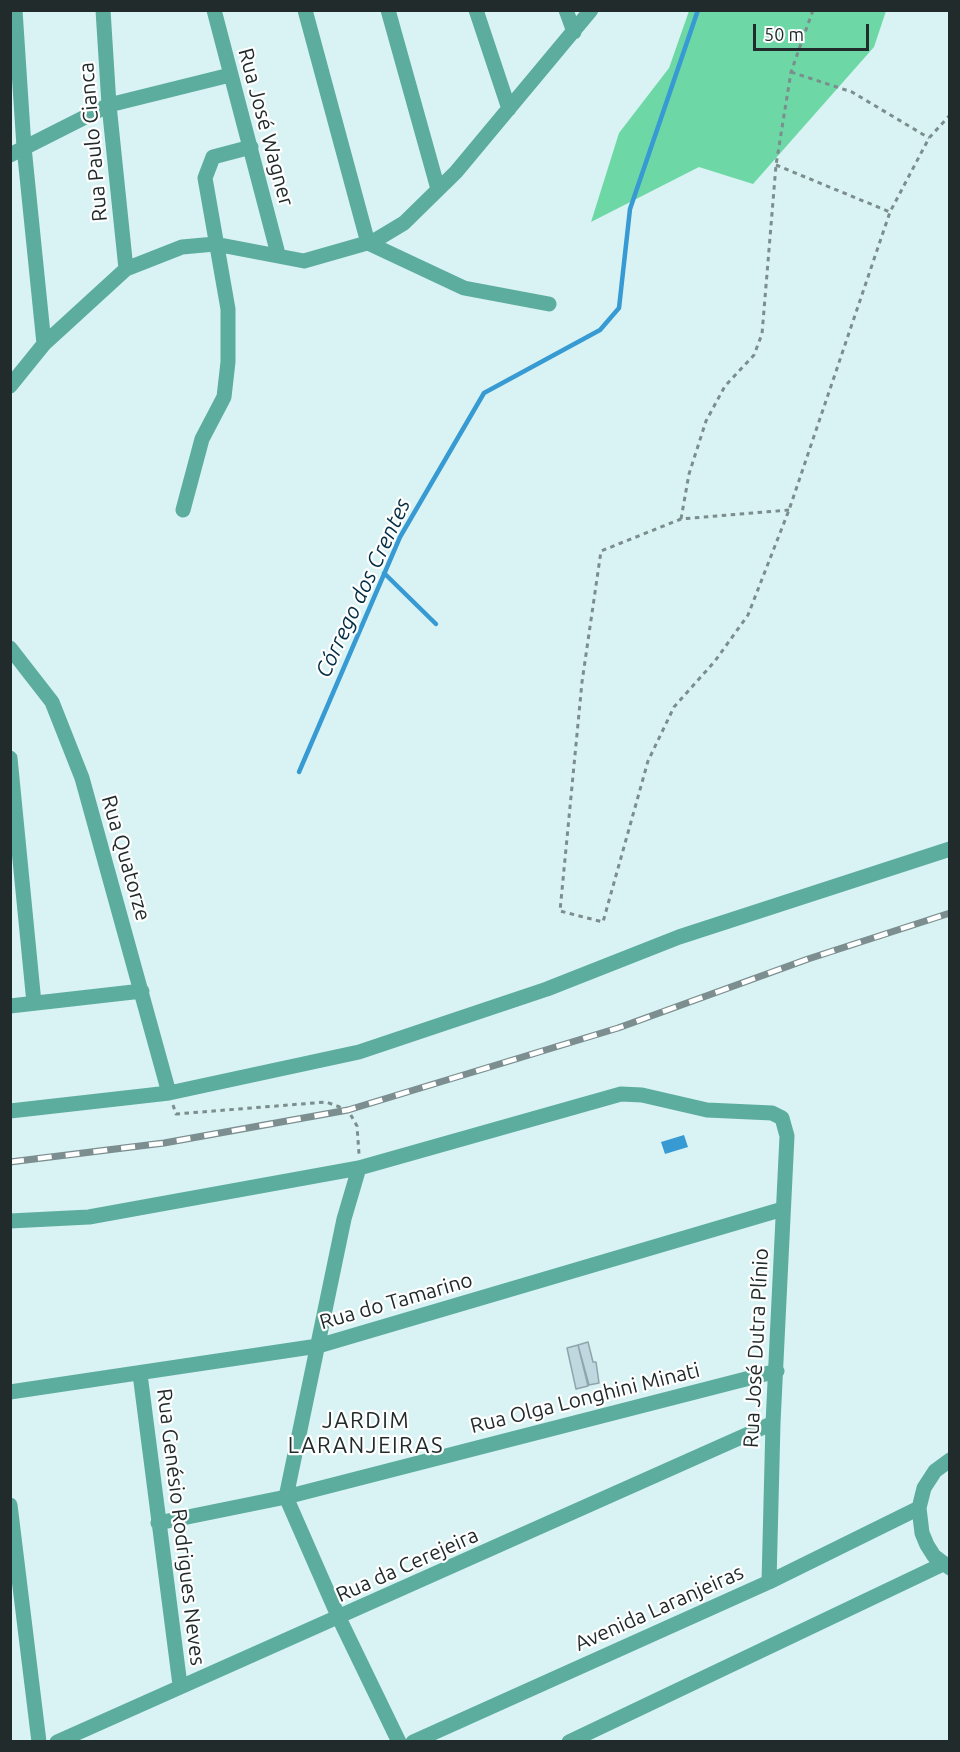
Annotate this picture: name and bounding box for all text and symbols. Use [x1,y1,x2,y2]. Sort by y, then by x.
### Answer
scale bar [756,12,872,50]
text: 50 m [764,24,804,44]
street label: Rua José Wagner [233,45,299,209]
street label: Rua Paulo Cianca [73,61,113,223]
water label: Córrego dos Crentes [310,494,416,682]
street label: Rua Quatorze [96,792,156,924]
street label: Rua José Dutra Plínio [738,1247,774,1449]
street label: Rua do Tamarino [317,1267,475,1335]
street label: Rua Olga Longhini Minati [468,1357,702,1439]
street label: Rua Genésio Rodrigues Neves [152,1387,210,1667]
district label: JARDIM LARANJEIRAS [288,1408,444,1460]
street label: Rua da Cerejeira [332,1522,482,1608]
street label: Avenida Laranjeiras [571,1559,747,1657]

